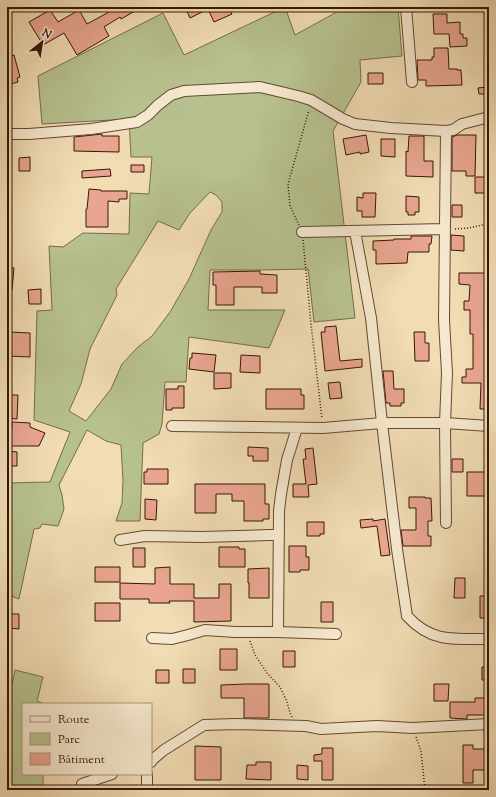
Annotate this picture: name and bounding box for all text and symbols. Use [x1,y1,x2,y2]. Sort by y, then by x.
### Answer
north arrow [22,22,62,62]
text: N [38,25,54,43]
legend [22,703,152,775]
text: Route [58,711,90,729]
text: Parc [58,731,80,749]
text: Bâtiment [58,751,105,769]

